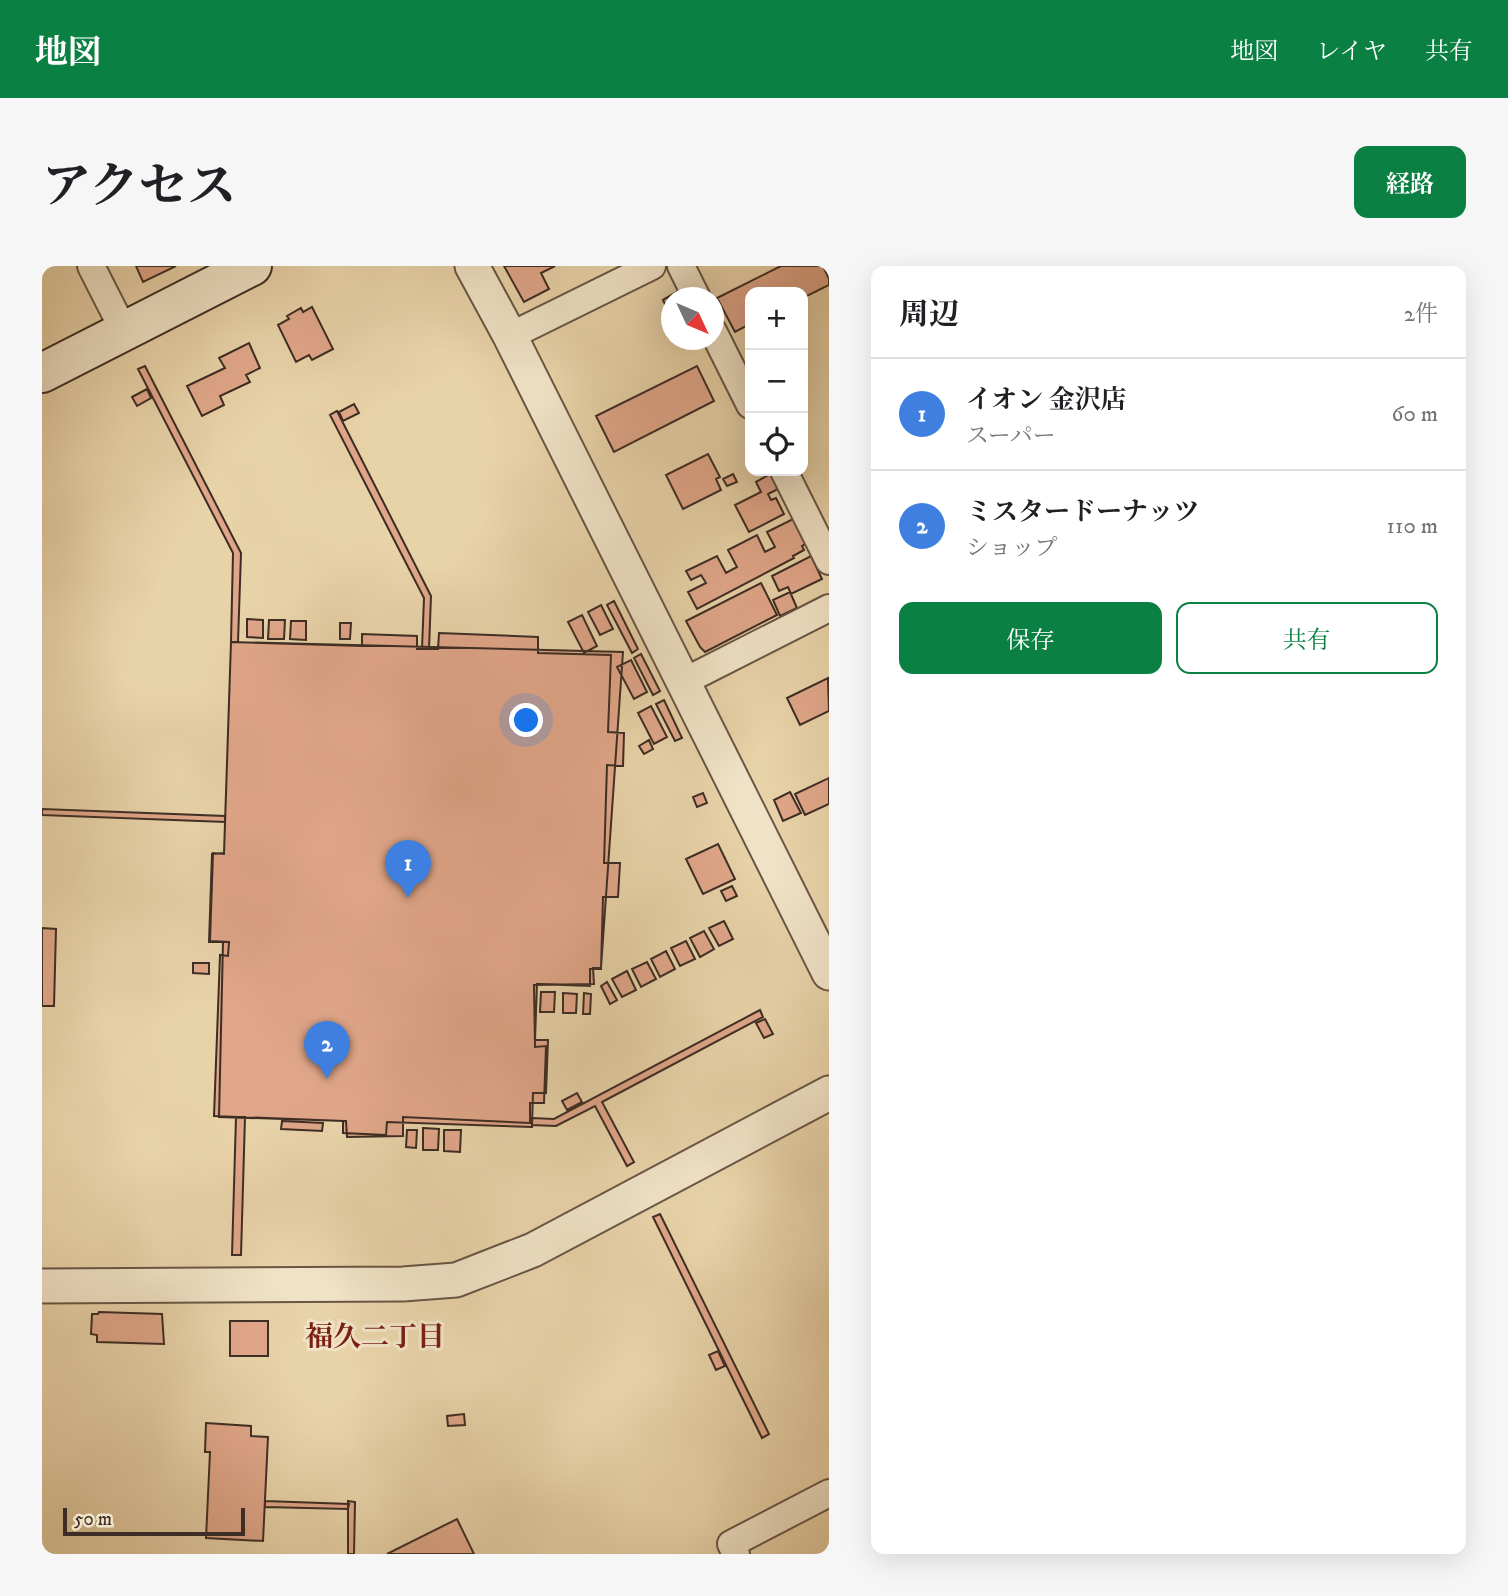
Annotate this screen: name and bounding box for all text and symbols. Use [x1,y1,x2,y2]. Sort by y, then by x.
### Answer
text: 地図 [35,33,101,74]
text: 地図 [1230,37,1278,67]
text: レイヤ [1316,37,1387,67]
text: 共有 [1425,37,1473,67]
button: 経路 [1354,146,1466,218]
text: アクセス [42,157,237,219]
north arrow [661,287,724,350]
map controls [745,287,808,476]
button: + [745,287,808,350]
text: 周辺 [899,297,959,334]
text: 2件 [1404,300,1438,329]
button: − [745,350,808,413]
text: イオン 金沢店 [966,384,1127,417]
text: 1 [918,400,926,429]
text: 60 m [1391,400,1438,429]
button: locate [745,413,808,476]
text: スーパー [966,422,1056,451]
text: ミスタードーナッツ [966,496,1199,529]
text: 2 [916,512,928,541]
text: 110 m [1387,512,1438,541]
text: ショップ [966,534,1058,563]
button: 保存 [899,602,1162,674]
button: 共有 [1176,602,1438,674]
your location [509,703,543,737]
pin: 1 [385,840,431,898]
pin: 2 [304,1021,350,1079]
district label: 福久二丁目 [305,1320,445,1355]
scale bar [63,1505,245,1537]
text: 50 m [74,1508,112,1531]

